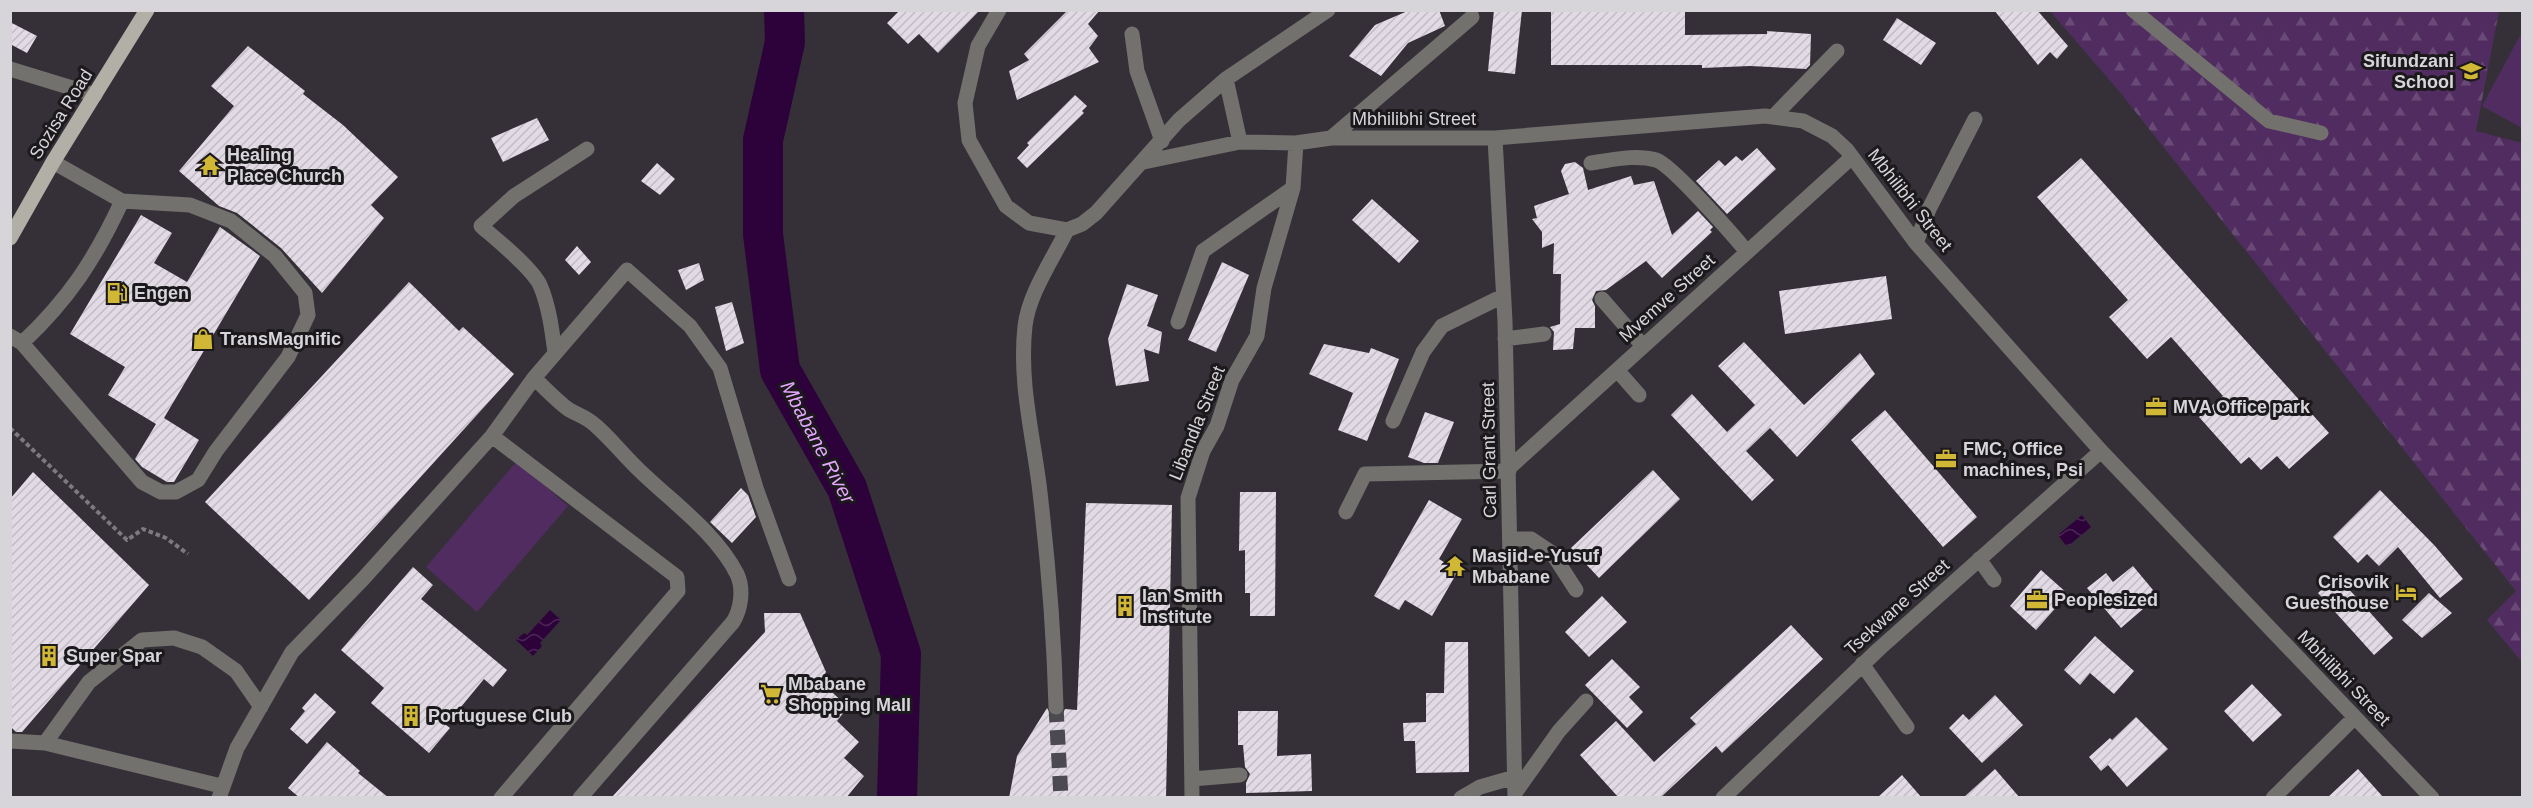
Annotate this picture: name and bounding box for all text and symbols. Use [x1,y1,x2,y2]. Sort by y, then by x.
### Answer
place label: Sifundzani School [2363,51,2454,92]
school or university icon: Sifundzani School [2459,59,2483,83]
street label: Sozisa Road [25,65,97,163]
street label: Mbhilibhi Street [1352,109,1476,129]
place label: Healing Place Church [227,145,342,186]
street label: Mbhilibhi Street [1864,145,1956,255]
temple icon: Healing Place Church [198,153,222,177]
street label: Mvemve Street [1615,250,1719,346]
fuel station icon: Engen [105,281,129,305]
place label: Engen [134,283,189,303]
shop icon: TransMagnific [191,327,215,351]
place label: TransMagnific [220,329,341,349]
street label: Libandla Street [1165,363,1229,483]
water label: Mbabane River [776,377,860,508]
street label: Carl Grant Street [1478,382,1500,518]
office icon: MVA Office park [2144,395,2168,419]
place label: MVA Office park [2173,397,2311,417]
place label: FMC, Office machines, Psi [1963,439,2083,480]
office icon: FMC, Office machines, Psi [1934,447,1958,471]
place label: Masjid-e-Yusuf Mbabane [1472,546,1600,587]
temple icon: Masjid-e-Yusuf Mbabane [1443,554,1467,578]
street label: Tsekwane Street [1841,555,1953,659]
place label: Crisovik Guesthouse [2285,572,2390,613]
hotel icon: Crisovik Guesthouse [2394,580,2418,604]
place label: Ian Smith Institute [1142,586,1223,627]
office icon: Peoplesized [2025,588,2049,612]
place label: Peoplesized [2054,590,2158,610]
building icon: Ian Smith Institute [1113,594,1137,618]
street label: Mbhilibhi Street [2294,626,2394,730]
building icon: Super Spar [37,644,61,668]
place label: Super Spar [66,646,162,666]
place label: Mbabane Shopping Mall [788,674,911,715]
supermarket icon: Mbabane Shopping Mall [759,682,783,706]
building icon: Portuguese Club [399,704,423,728]
place label: Portuguese Club [428,706,572,726]

